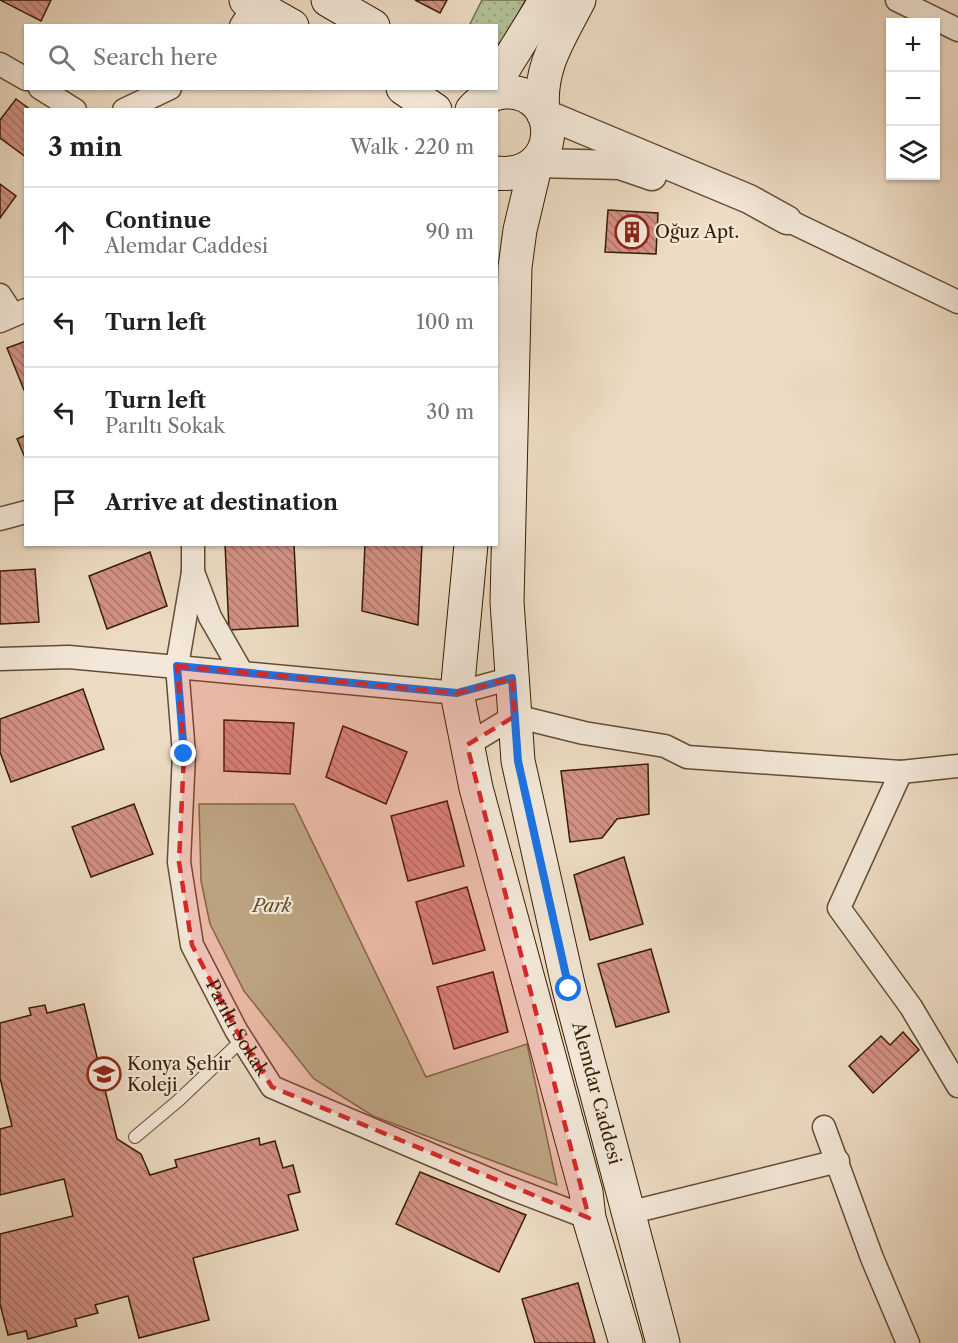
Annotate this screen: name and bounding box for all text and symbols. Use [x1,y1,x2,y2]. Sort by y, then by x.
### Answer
map controls [886,18,940,180]
button: + [886,18,940,72]
search box [24,24,498,90]
icon: search [45,41,78,74]
text: Search here [93,44,218,71]
button: − [886,72,940,126]
button: layers [886,126,940,180]
text: 3 min [48,131,122,163]
text: Walk · 220 m [350,135,474,159]
text: Continue [105,207,211,234]
building icon: Oğuz Apt. [614,214,650,250]
icon: ahead [48,216,81,249]
text: 90 m [426,220,474,244]
place label: Oğuz Apt. [655,221,739,243]
text: Alemdar Caddesi [105,234,268,258]
icon: left [48,306,81,339]
text: Turn left [105,309,206,336]
text: 100 m [416,310,474,334]
text: Turn left [105,387,206,414]
icon: left [48,396,81,429]
text: 30 m [426,400,474,424]
text: Parıltı Sokak [105,414,225,438]
icon: arrive [48,486,81,519]
text: Arrive at destination [105,489,338,516]
route end [170,740,196,766]
park label: Park [251,895,292,917]
route start [555,975,581,1001]
street label: Parıltı Sokak [201,976,274,1082]
street label: Alemdar Caddesi [567,1018,626,1167]
place label: Konya Şehir Koleji [127,1053,231,1096]
school or university icon: Konya Şehir Koleji [86,1056,122,1092]

